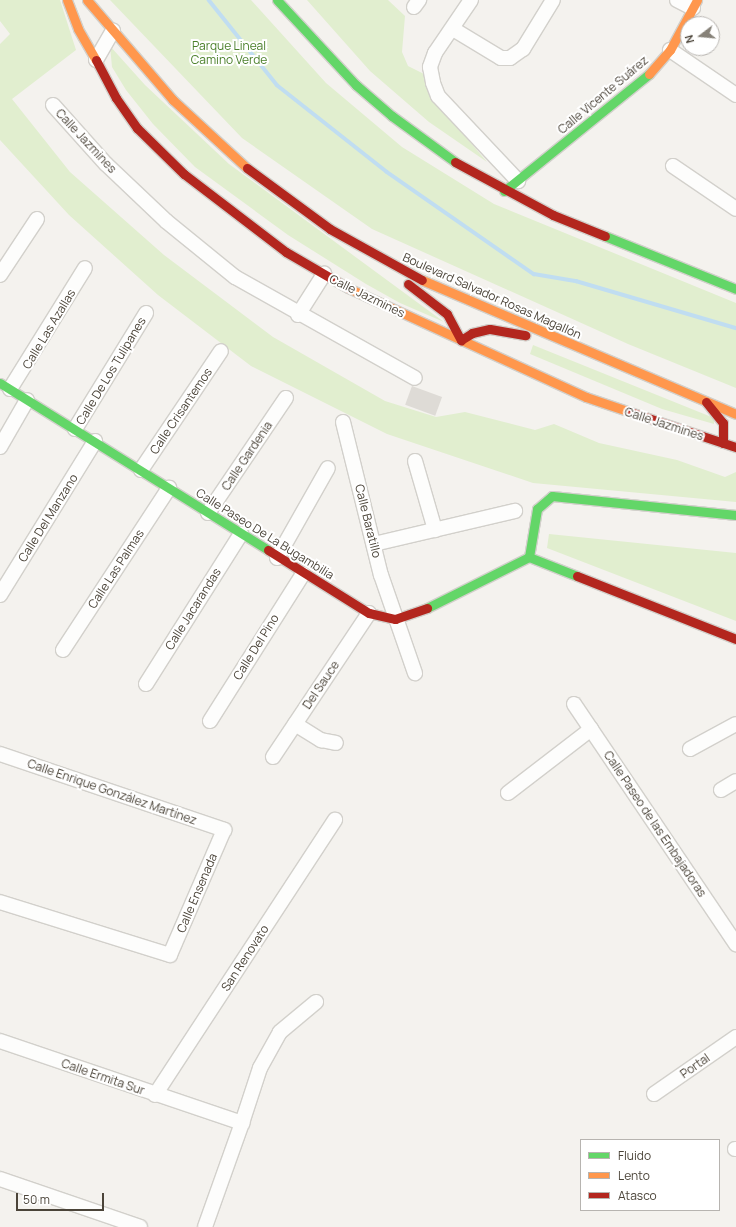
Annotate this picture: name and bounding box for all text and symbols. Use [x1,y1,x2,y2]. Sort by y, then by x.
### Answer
north arrow [680,16,720,56]
text: N [681,33,697,45]
park label: Parque Lineal Camino Verde [191,39,267,67]
street label: Calle Vicente Suárez [555,53,651,137]
street label: Calle Jazmines [53,106,119,176]
street label: Boulevard Salvador Rosas Magallón [400,250,584,342]
street label: Calle Jazmines [327,272,407,320]
street label: Calle Las Azallas [19,286,79,372]
street label: Calle De Los Tulipanes [73,315,149,427]
street label: Calle Crisantemos [147,365,215,457]
street label: Calle Jazmines [623,404,705,444]
street label: Calle Gardenia [219,419,275,493]
street label: Calle Del Manzano [15,471,81,565]
street label: Calle Baratillo [352,483,384,559]
street label: Calle Paseo De La Bugambilia [193,486,337,582]
street label: Calle Las Palmas [85,527,147,611]
street label: Calle Jacarandas [162,565,224,653]
street label: Calle Del Pino [230,611,282,683]
street label: Del Sauce [300,658,342,712]
street label: Calle Paseo de las Embajadoras [601,748,709,900]
street label: Calle Enrique González Martínez [25,756,199,828]
street label: Calle Ensenada [174,851,220,935]
street label: San Renovato [218,922,272,994]
street label: Portal [677,1051,713,1081]
street label: Calle Ermita Sur [59,1056,147,1098]
legend [580,1139,720,1211]
text: Fluido [618,1147,651,1164]
text: Lento [618,1167,650,1184]
scale bar [18,1185,106,1211]
text: Atasco [618,1187,657,1204]
text: 50 m [23,1191,50,1208]

